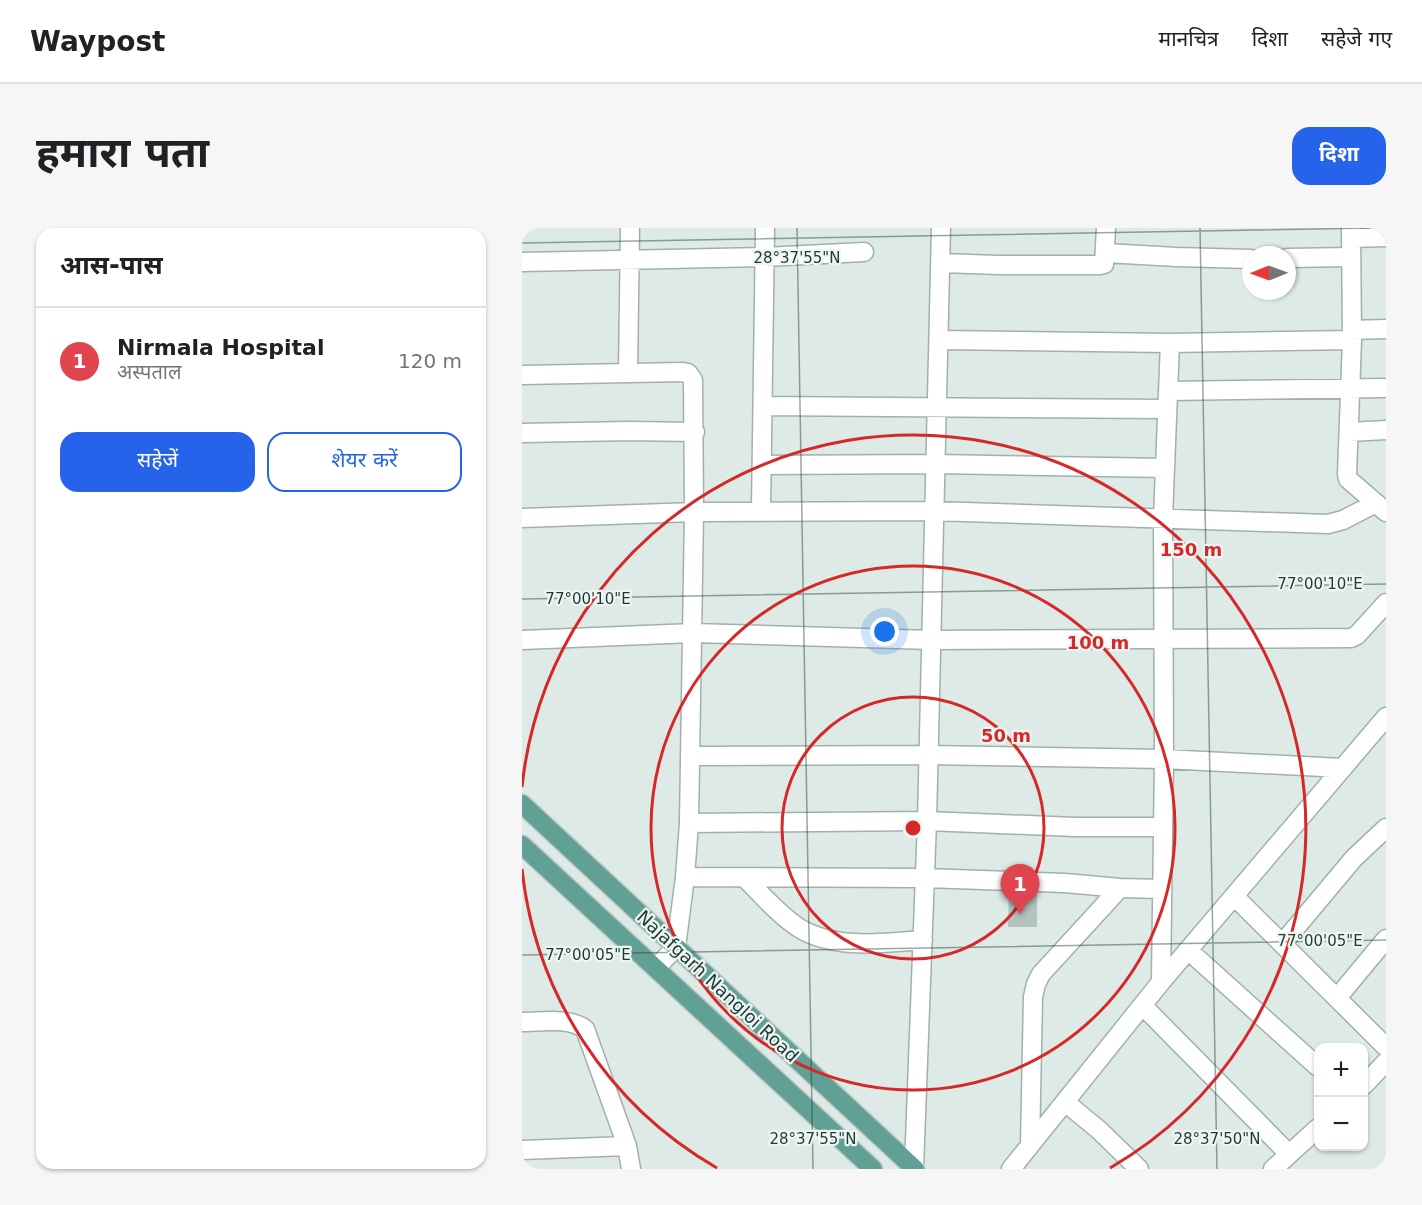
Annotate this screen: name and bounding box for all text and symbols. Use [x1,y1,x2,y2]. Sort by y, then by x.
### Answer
text: Waypost [30,25,166,58]
text: मानचित्र [1159,27,1219,51]
text: दिशा [1252,27,1288,51]
text: सहेजे गए [1321,27,1392,51]
button: दिशा [1292,127,1386,185]
text: हमारा पता [36,128,209,177]
north arrow [1242,246,1296,300]
text: 28°37'55"N [753,249,841,267]
text: आस-पास [60,250,163,280]
text: Nirmala Hospital [117,335,324,360]
text: 1 [73,349,86,373]
text: 120 m [398,349,462,373]
text: अस्पताल [117,360,182,384]
button: सहेजें [60,432,255,492]
button: शेयर करें [267,432,462,492]
text: 150 m [1160,539,1222,560]
text: 77°00'10"E [1277,575,1363,593]
text: 77°00'10"E [545,590,631,608]
your location [870,617,899,646]
text: 100 m [1067,632,1129,653]
text: 50 m [981,725,1031,746]
centre of rings [903,818,923,838]
pin: 1 [1000,864,1040,914]
street label: Najafgarh Nangloi Road [633,906,803,1066]
text: 77°00'05"E [1277,932,1363,950]
text: 77°00'05"E [545,946,631,964]
map controls [1314,1043,1368,1151]
button: + [1314,1043,1368,1097]
button: − [1314,1097,1368,1151]
text: 28°37'55"N [769,1130,857,1148]
text: 28°37'50"N [1173,1130,1261,1148]

